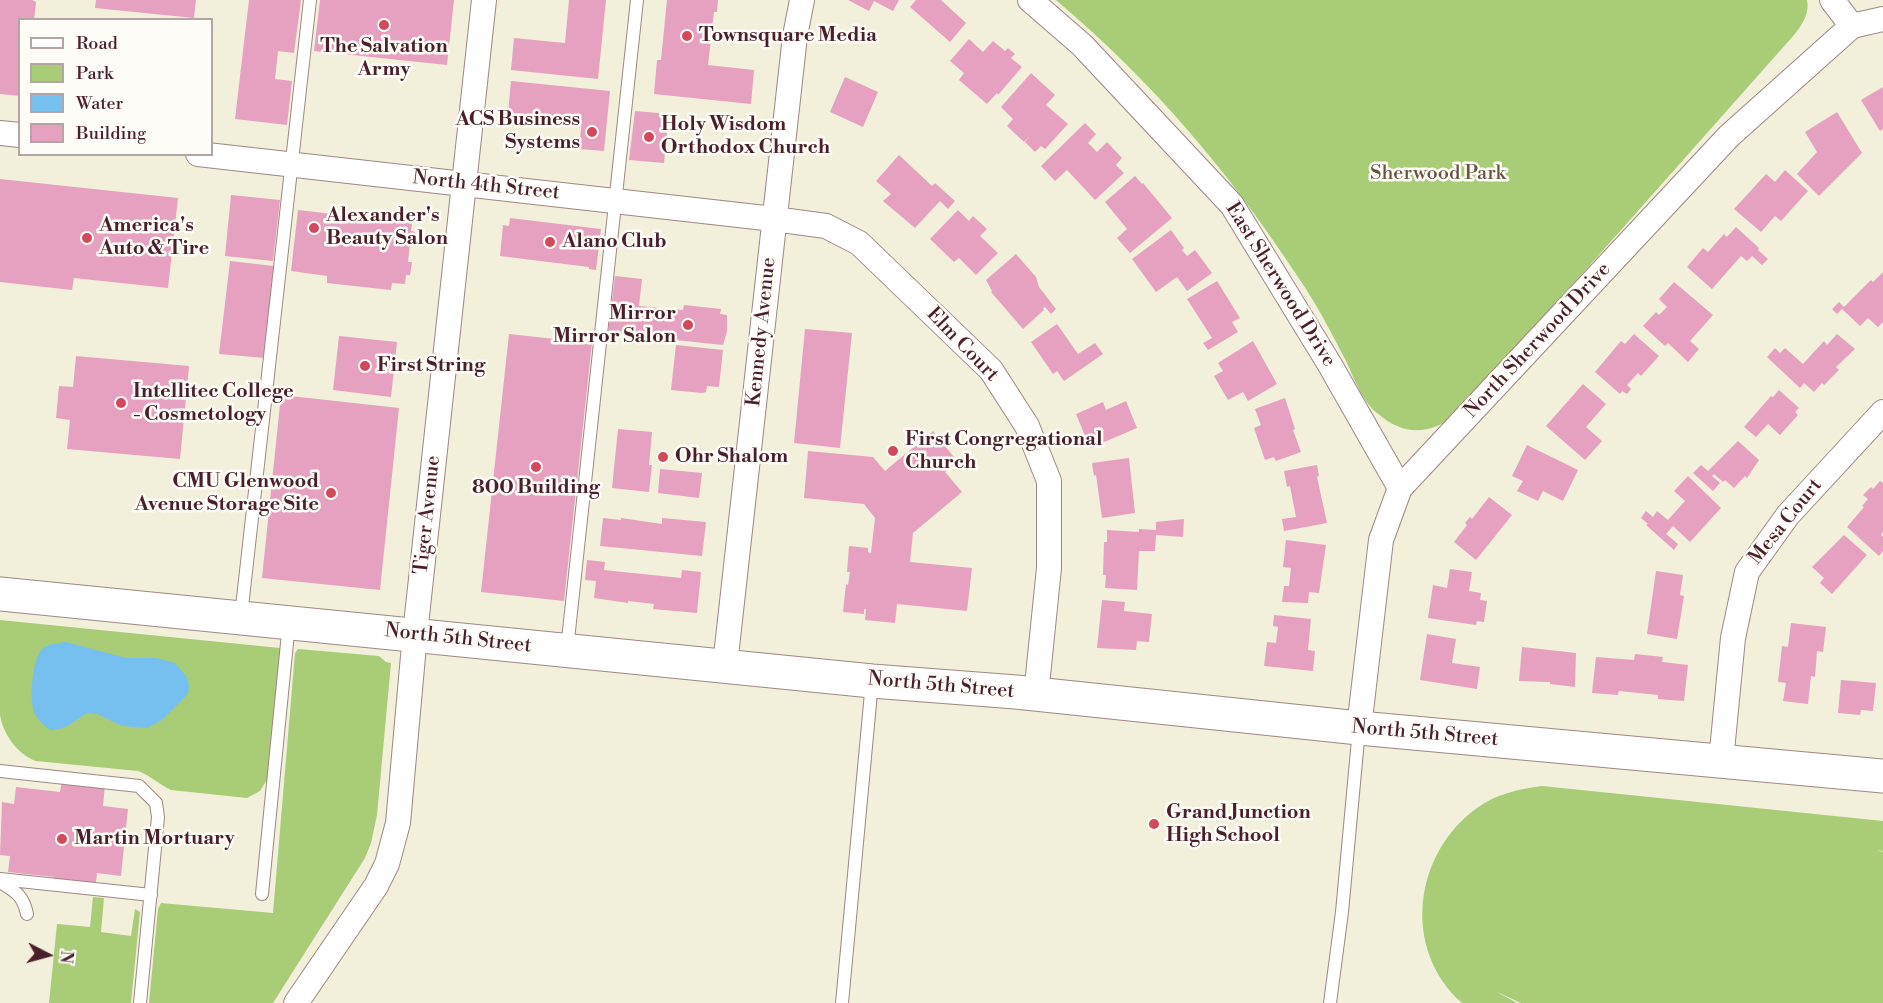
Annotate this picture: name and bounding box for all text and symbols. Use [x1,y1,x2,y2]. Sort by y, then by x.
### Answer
legend [18,18,213,156]
marker: The Salvation Army [377,18,391,32]
place label: Townsquare Media [699,24,877,48]
marker: Townsquare Media [680,29,694,43]
text: Road [76,32,118,55]
place label: The Salvation Army [320,35,448,82]
text: Park [76,62,113,85]
text: Water [76,92,123,115]
place label: ACS Business Systems [455,108,580,155]
place label: Holy Wisdom Orthodox Church [661,113,830,160]
text: Building [76,122,146,145]
marker: ACS Business Systems [585,125,599,139]
marker: Holy Wisdom Orthodox Church [642,130,656,144]
park label: Sherwood Park [1370,162,1506,186]
street label: North 4th Street [411,166,561,206]
street label: East Sherwood Drive [1220,198,1340,372]
place label: Alexander's Beauty Salon [326,204,448,251]
place label: America's Auto & Tire [99,214,209,261]
marker: Alexander's Beauty Salon [307,221,321,235]
place label: Alano Club [562,230,667,254]
marker: America's Auto & Tire [80,231,94,245]
marker: Alano Club [543,235,557,249]
street label: Kennedy Avenue [742,256,782,408]
street label: North Sherwood Drive [1460,258,1616,424]
place label: Mirror Mirror Salon [553,302,676,349]
street label: Elm Court [921,303,1003,387]
marker: Mirror Mirror Salon [681,318,695,332]
place label: First String [377,354,485,378]
marker: First String [358,359,372,373]
place label: Intellitec College - Cosmetology [133,380,294,427]
marker: Intellitec College - Cosmetology [114,396,128,410]
place label: First Congregational Church [905,428,1103,475]
marker: First Congregational Church [886,444,900,458]
place label: Ohr Shalom [675,445,788,469]
marker: Ohr Shalom [656,450,670,464]
street label: Tiger Avenue [410,454,446,576]
marker: 800 Building [529,460,543,474]
place label: CMU Glenwood Avenue Storage Site [134,470,319,517]
street label: Mesa Court [1744,474,1828,570]
place label: 800 Building [472,476,600,500]
marker: CMU Glenwood Avenue Storage Site [324,486,338,500]
street label: North 5th Street [384,619,532,659]
street label: North 5th Street [867,668,1015,704]
street label: North 5th Street [1351,716,1499,752]
place label: Grand Junction High School [1166,801,1311,848]
marker: Grand Junction High School [1147,817,1161,831]
place label: Martin Mortuary [74,827,235,851]
marker: Martin Mortuary [55,832,69,846]
north arrow [18,925,78,985]
text: N [55,950,77,964]

